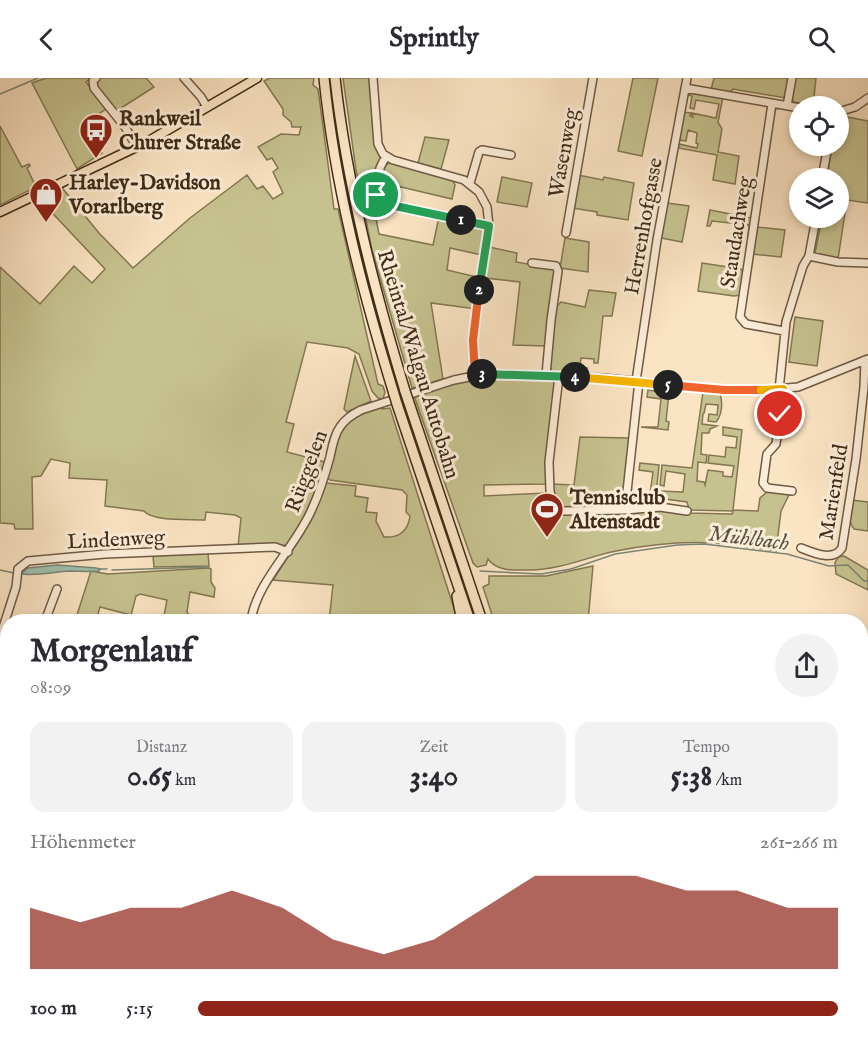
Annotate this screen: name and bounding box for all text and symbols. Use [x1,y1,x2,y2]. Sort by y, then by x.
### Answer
text: Sprintly [389,22,479,56]
icon: back [30,23,63,56]
icon: search [805,23,838,56]
map controls [789,96,849,228]
button: locate [789,96,849,156]
place label: Rankweil Churer Straße [119,106,241,157]
street label: Wasenweg [543,106,586,200]
bus stop icon: Rankweil Churer Straße [78,112,114,159]
street label: Herrenhofgasse [619,155,670,297]
button: layers [789,168,849,228]
pin [350,169,401,220]
place label: Harley-Davidson Vorarlberg [68,170,221,221]
street label: Staudachweg [715,174,760,290]
shop icon: Harley-Davidson Vorarlberg [28,176,64,223]
icon: arrive [359,178,392,211]
pin: 1 [446,205,476,235]
text: 1 [458,210,464,230]
street label: Rheintal/Walgau Autobahn [370,247,465,482]
pin: 2 [464,275,494,305]
text: 2 [475,280,483,300]
pin: 3 [467,359,497,389]
pin: 4 [560,362,590,392]
text: 3 [479,364,485,384]
text: 4 [571,367,579,387]
pin: 5 [653,370,683,400]
text: 5 [665,375,671,395]
pin [754,388,805,439]
icon: check [763,397,796,430]
street label: Rüggelen [280,427,335,516]
street label: Marienfeld [814,441,856,542]
place label: Tennisclub Altenstadt [569,485,665,536]
sports icon: Tennisclub Altenstadt [529,491,565,538]
water label: Mühlbach [707,520,791,558]
street label: Lindenweg [66,524,166,557]
text: Morgenlauf [30,631,194,673]
button: share [775,634,838,697]
text: 08:09 [30,675,72,700]
text: Distanz [136,738,187,758]
text: Zeit [420,738,448,758]
text: Tempo [683,738,730,758]
text: 0.65 [127,758,172,796]
text: 3:40 [410,758,458,796]
text: 5:38 [671,758,712,796]
text: km [172,771,196,791]
text: /km [712,771,742,791]
text: Höhenmeter [30,830,136,855]
text: 261–266 m [760,830,838,855]
text: 100 m [30,996,77,1021]
text: 5:15 [126,996,153,1021]

